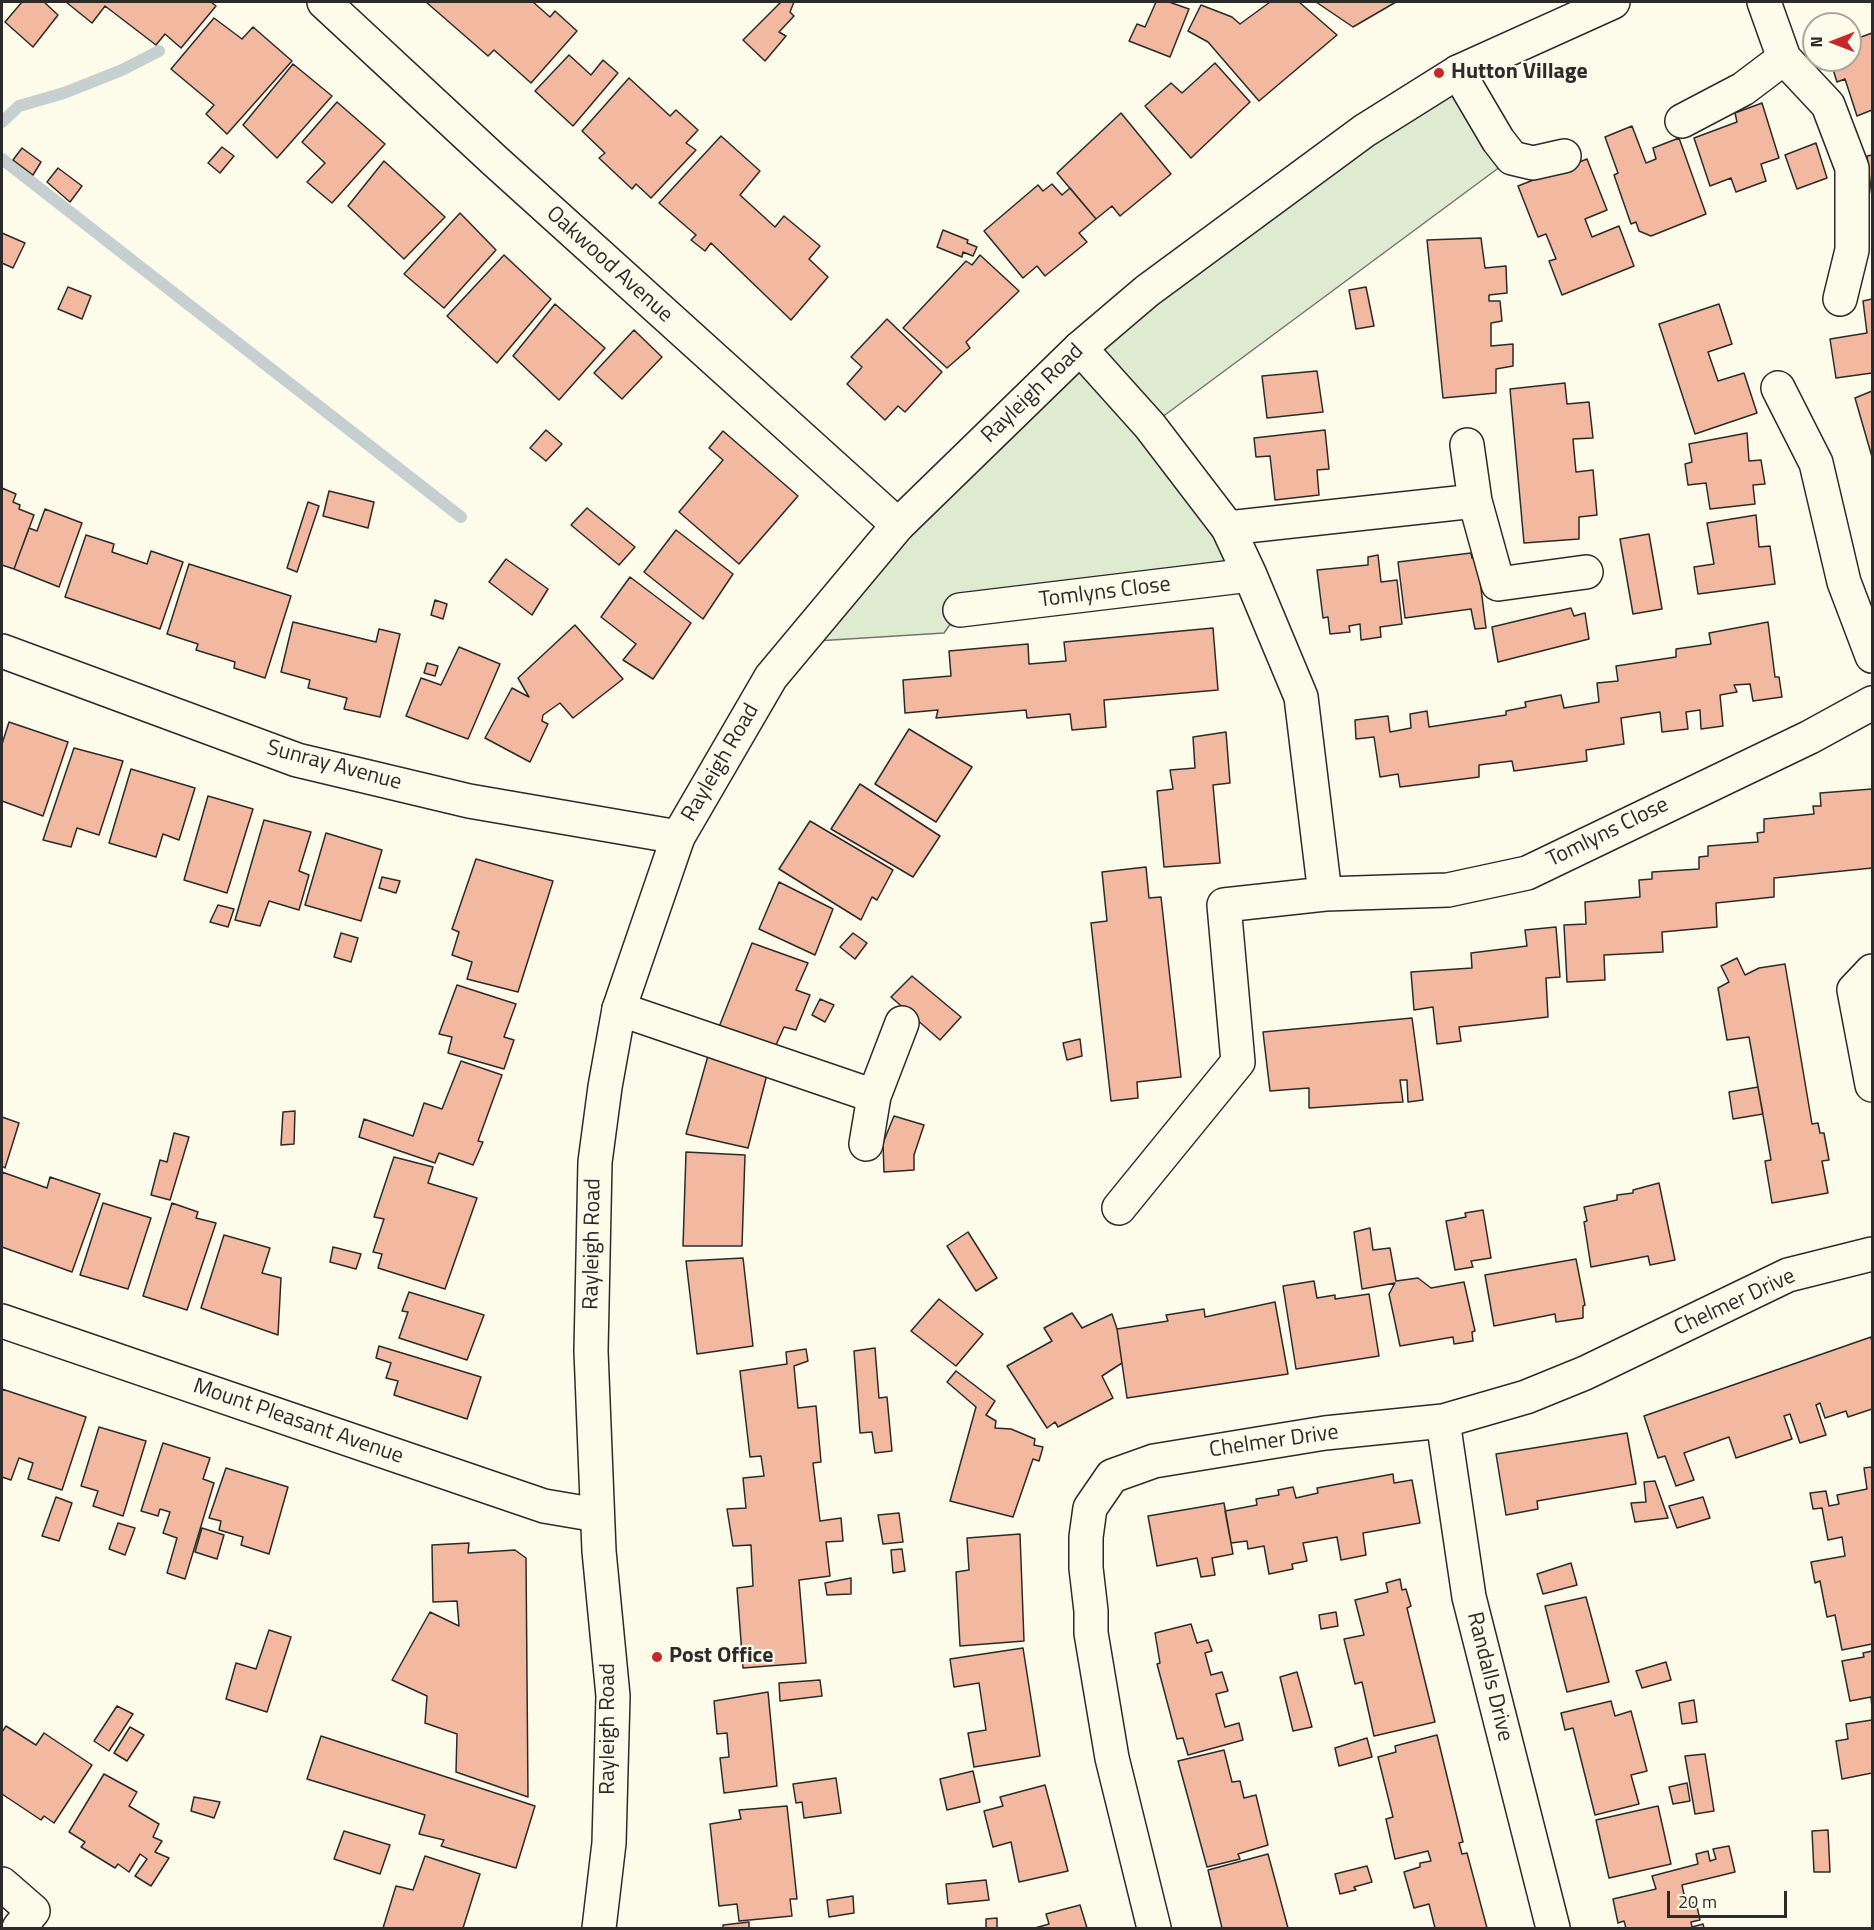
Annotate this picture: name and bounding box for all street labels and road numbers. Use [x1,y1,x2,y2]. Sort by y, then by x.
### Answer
street label: Oakwood Avenue [540,201,678,329]
street label: Rayleigh Road [976,339,1090,449]
street label: Tomlyns Close [1038,572,1172,614]
street label: Rayleigh Road [677,699,765,827]
street label: Sunray Avenue [264,735,404,797]
street label: Tomlyns Close [1543,792,1673,874]
street label: Rayleigh Road [579,1178,607,1310]
street label: Chelmer Drive [1670,1264,1800,1342]
street label: Mount Pleasant Avenue [189,1374,407,1470]
street label: Chelmer Drive [1208,1420,1340,1464]
street label: Randalls Drive [1460,1610,1518,1744]
street label: Rayleigh Road [596,1663,622,1795]

